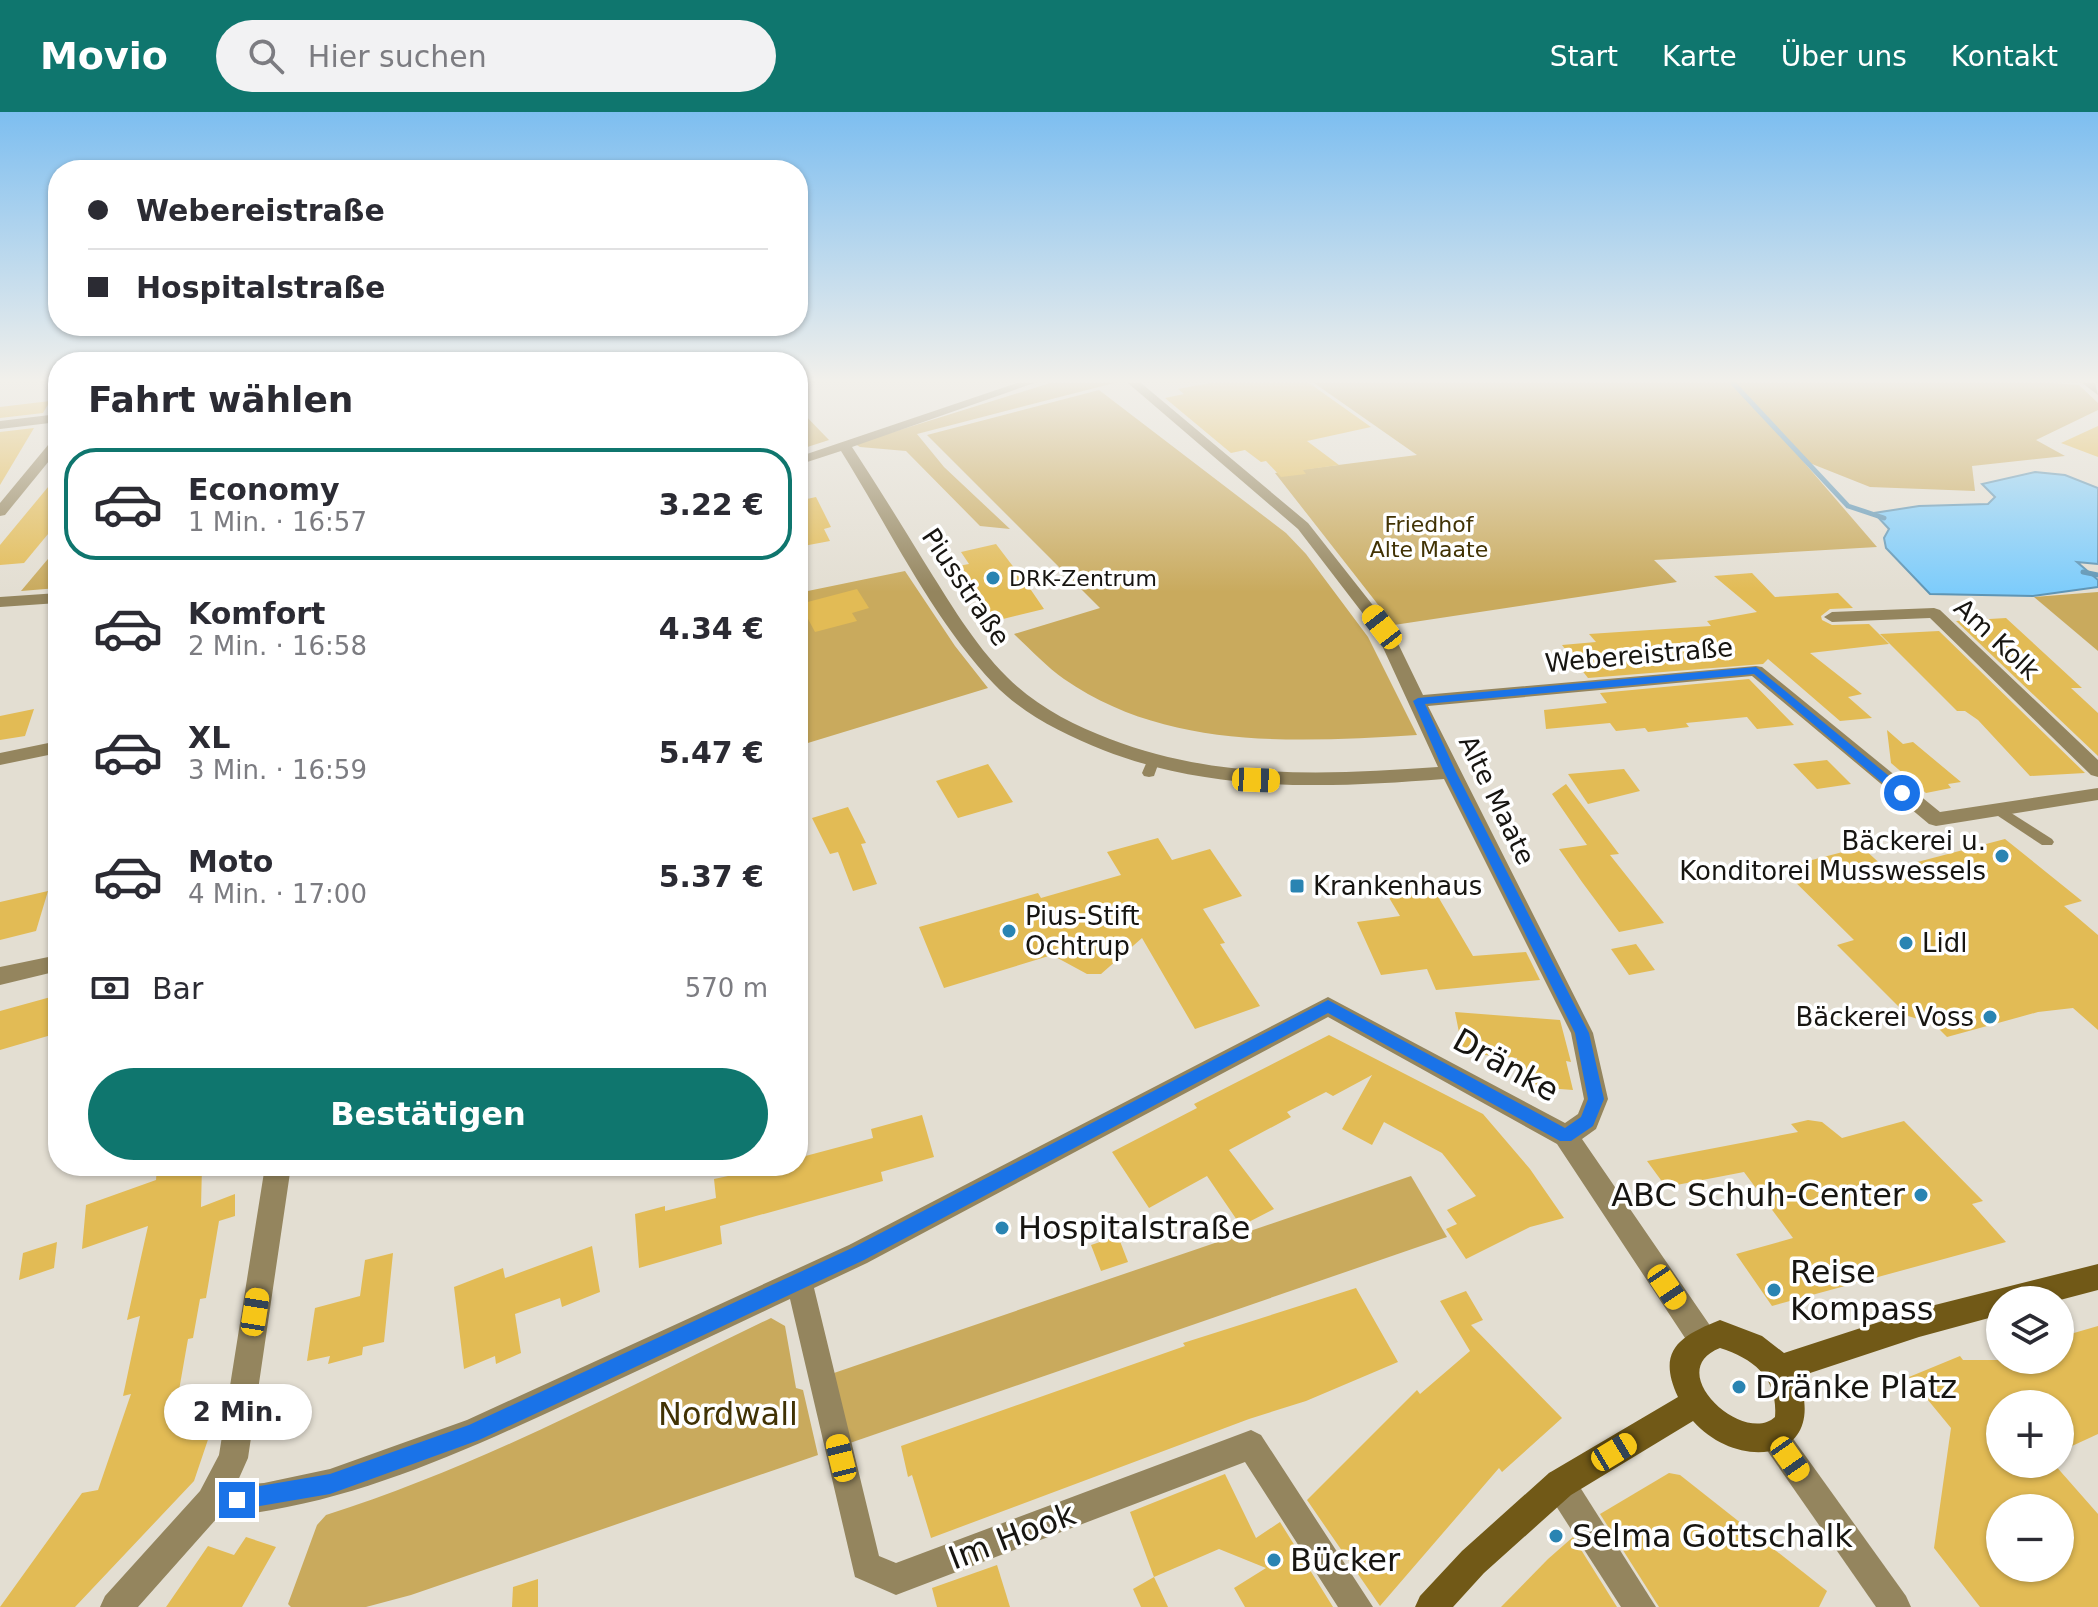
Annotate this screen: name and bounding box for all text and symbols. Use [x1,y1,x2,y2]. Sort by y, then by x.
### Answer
search box [216,20,776,92]
text: Movio [40,34,168,78]
icon: search [244,34,288,78]
text: Hier suchen [308,39,487,74]
text: Start [1550,40,1618,73]
text: Karte [1662,40,1737,73]
text: Über uns [1781,40,1907,73]
text: Kontakt [1951,40,2058,73]
text: Webereistraße [136,193,385,228]
text: Hospitalstraße [136,270,385,305]
text: Fahrt wählen [88,379,353,420]
icon: car [92,468,164,540]
text: Economy [188,472,340,507]
text: 3.22 € [659,487,764,522]
text: 1 Min. · 16:57 [188,507,367,537]
park label: Friedhof Alte Maate [1370,512,1488,562]
street label: Piusstraße [916,523,1016,651]
place label: DRK-Zentrum [1009,566,1157,591]
marker: DRK-Zentrum [984,569,1002,587]
icon: car [92,592,164,664]
street label: Am Kolk [1948,592,2046,686]
text: Komfort [188,596,325,631]
car [1358,601,1406,653]
text: 4.34 € [659,611,764,646]
text: 2 Min. · 16:58 [188,631,367,661]
street label: Webereistraße [1544,632,1734,678]
icon: car [92,716,164,788]
text: XL [188,720,230,755]
street label: Alte Maate [1453,731,1541,869]
text: 5.47 € [659,735,764,770]
text: 3 Min. · 16:59 [188,755,367,785]
car [1232,767,1280,793]
route start [1884,775,1920,811]
place label: Bäckerei u. Konditorei Musswessels [1679,826,1986,886]
icon: car [92,840,164,912]
text: Moto [188,844,273,879]
marker: Bäckerei u. Konditorei Musswessels [1993,847,2011,865]
text: 5.37 € [659,859,764,894]
place label: Krankenhaus [1313,871,1482,901]
marker: Krankenhaus [1288,877,1306,895]
text: 4 Min. · 17:00 [188,879,367,909]
place label: Pius-Stift Ochtrup [1025,901,1140,961]
marker: Pius-Stift Ochtrup [1000,922,1018,940]
place label: Lidl [1922,928,1967,958]
marker: Lidl [1897,934,1915,952]
icon: cash [88,966,132,1010]
text: Bar [152,971,203,1006]
text: 570 m [685,973,768,1003]
place label: Bäckerei Voss [1795,1002,1974,1032]
marker: Bäckerei Voss [1981,1008,1999,1026]
street label: Dränke [1447,1021,1565,1109]
button: Bestätigen [88,1068,768,1160]
place label: ABC Schuh-Center [1611,1176,1906,1214]
marker: ABC Schuh-Center [1912,1186,1930,1204]
place label: Hospitalstraße [1018,1209,1250,1247]
marker: Hospitalstraße [993,1219,1011,1237]
place label: Reise Kompass [1790,1253,1933,1328]
car [1644,1260,1690,1314]
marker: Reise Kompass [1765,1281,1783,1299]
car [239,1286,271,1338]
map controls [1986,1286,2074,1582]
button: layers [1986,1286,2074,1374]
place label: Dränke Platz [1755,1368,1957,1406]
marker: Dränke Platz [1730,1378,1748,1396]
callout: 2 Min. [163,1384,311,1440]
button: + [1986,1390,2074,1478]
park label: Nordwall [658,1395,798,1433]
text: 2 Min. [193,1397,283,1427]
car [1587,1429,1641,1475]
car [824,1432,858,1484]
car [1766,1432,1814,1486]
route end [219,1482,255,1518]
street label: Im Hook [943,1494,1081,1577]
button: − [1986,1494,2074,1582]
place label: Selma Gottschalk [1572,1517,1853,1555]
marker: Selma Gottschalk [1547,1527,1565,1545]
place label: Bücker [1290,1541,1401,1579]
marker: Bücker [1265,1551,1283,1569]

